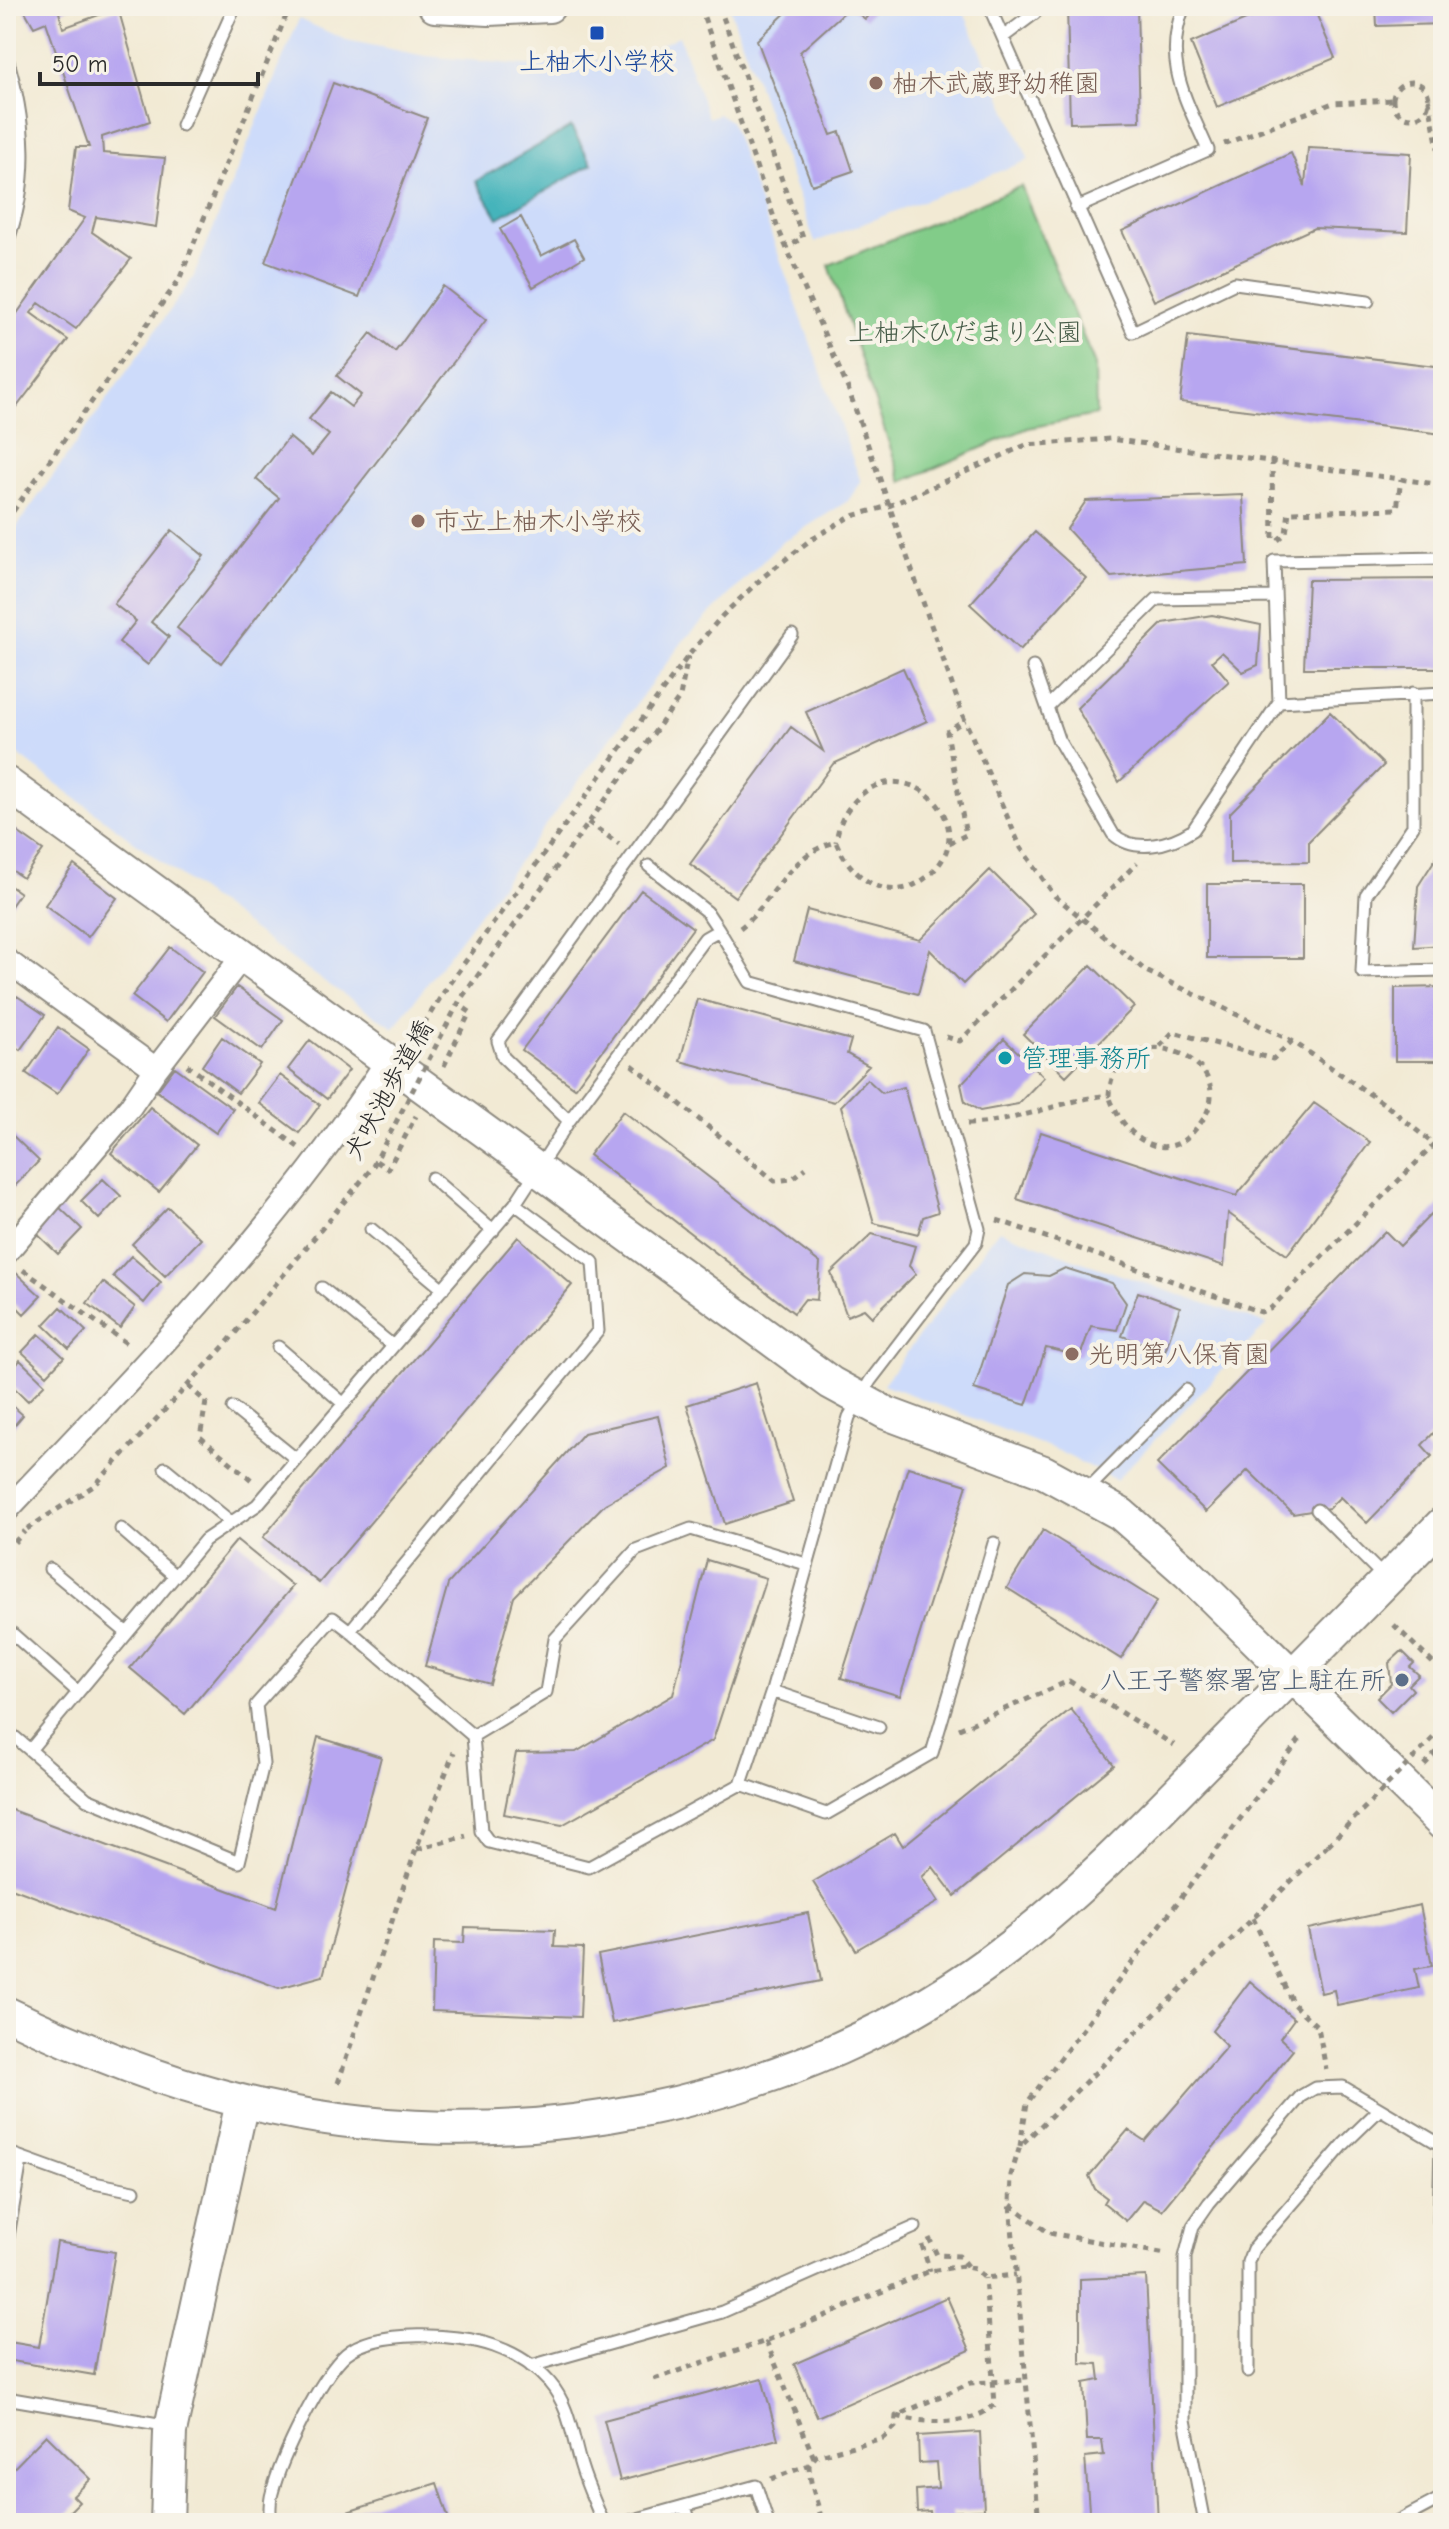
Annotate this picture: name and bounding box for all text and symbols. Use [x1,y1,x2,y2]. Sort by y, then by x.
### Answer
marker: 上柚木小学校 [588,24,606,42]
scale bar [40,36,258,86]
place label: 上柚木小学校 [519,47,675,77]
text: 50 m [52,50,108,78]
place label: 柚木武蔵野幼稚園 [892,69,1100,99]
marker: 柚木武蔵野幼稚園 [867,74,885,92]
park label: 上柚木ひだまり公園 [848,318,1082,348]
place label: 市立上柚木小学校 [434,507,642,537]
marker: 市立上柚木小学校 [409,512,427,530]
street label: 犬吠池歩道橋 [338,1015,440,1166]
place label: 管理事務所 [1021,1044,1151,1074]
marker: 管理事務所 [996,1049,1014,1067]
place label: 光明第八保育園 [1088,1340,1270,1370]
marker: 光明第八保育園 [1063,1345,1081,1363]
place label: 八王子警察署宮上駐在所 [1100,1666,1386,1696]
marker: 八王子警察署宮上駐在所 [1393,1671,1411,1689]

